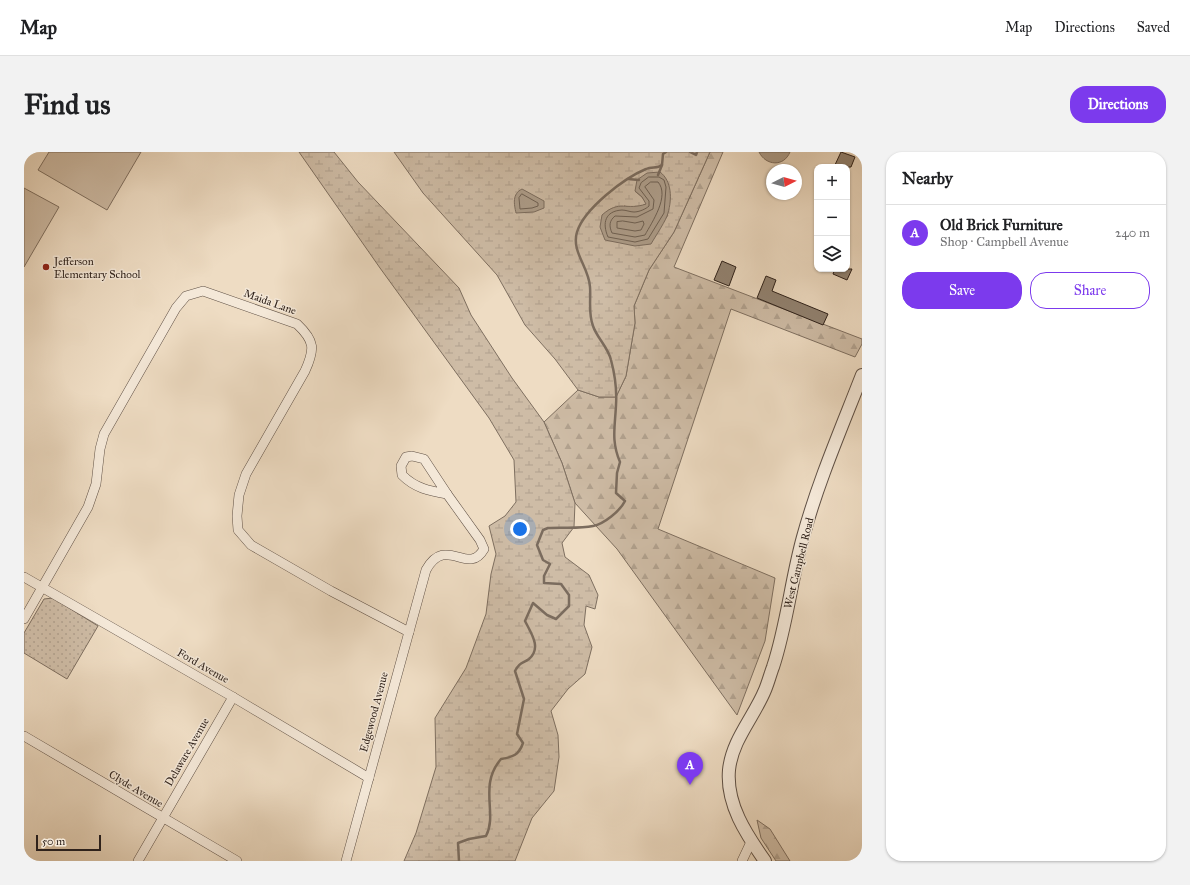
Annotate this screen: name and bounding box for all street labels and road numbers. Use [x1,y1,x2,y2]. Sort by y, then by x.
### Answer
street label: Maida Lane [242,287,298,318]
street label: West Campbell Road [781,516,817,610]
street label: Ford Avenue [175,646,232,686]
street label: Edgewood Avenue [357,670,391,753]
street label: Delaware Avenue [162,715,212,788]
street label: Clyde Avenue [107,768,166,810]

